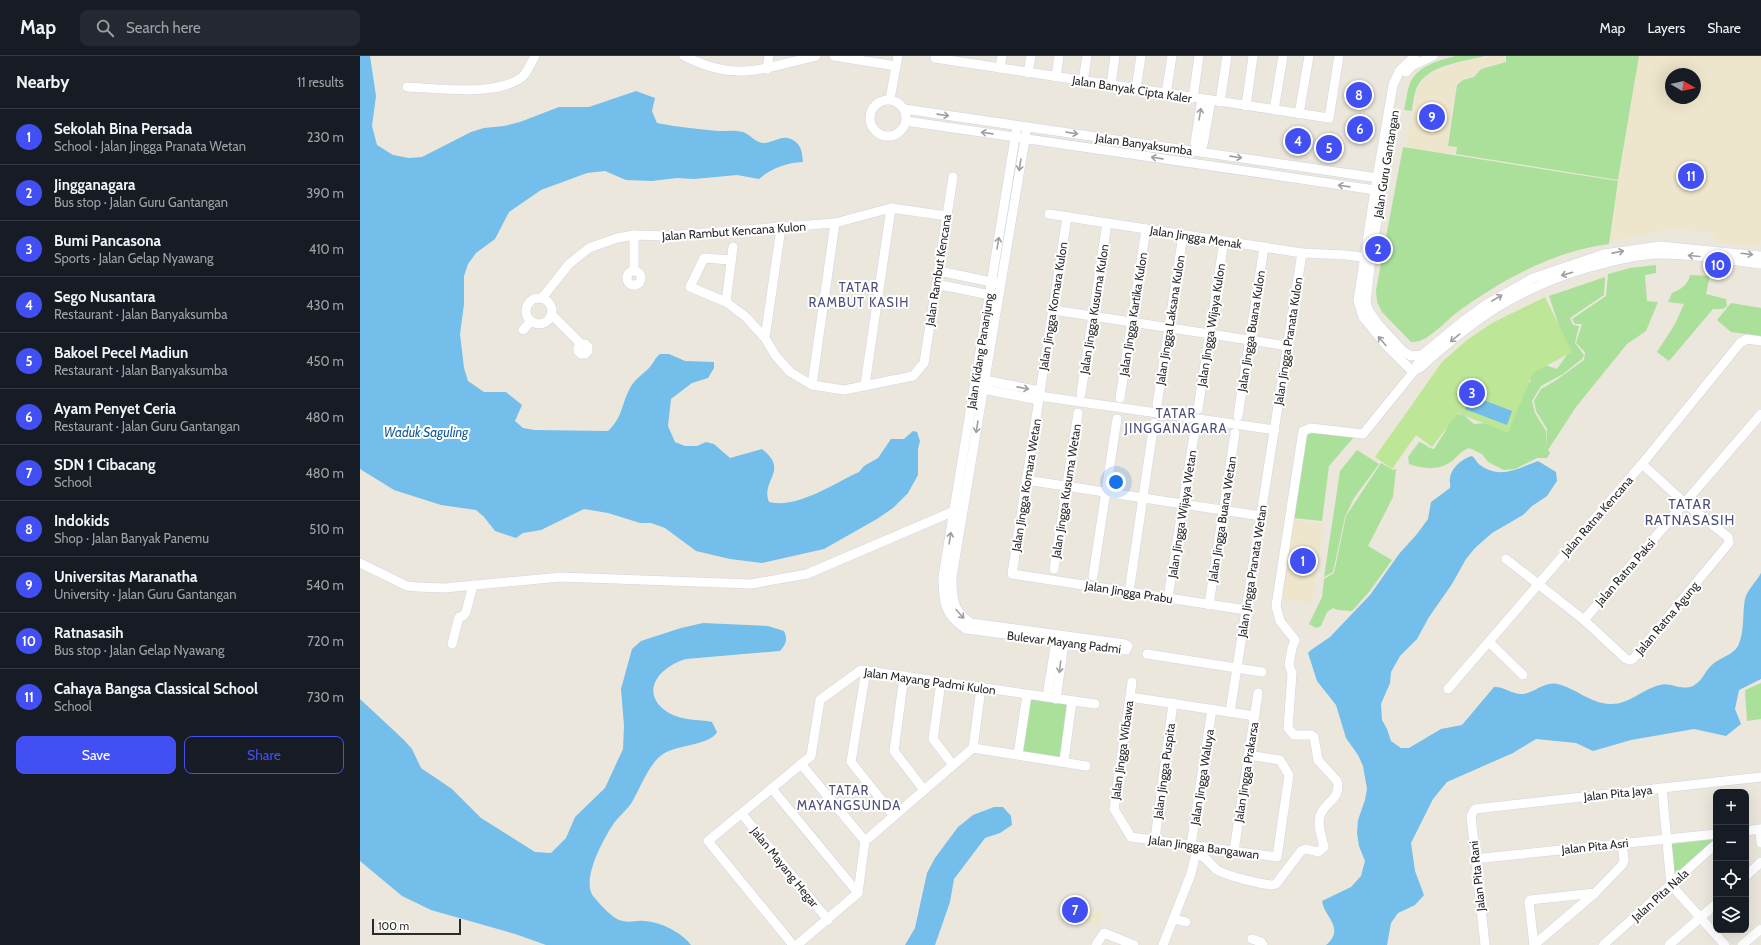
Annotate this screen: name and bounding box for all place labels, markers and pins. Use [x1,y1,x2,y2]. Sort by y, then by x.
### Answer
pin: 8 [1346,80,1372,110]
pin: 9 [1419,102,1445,132]
pin: 6 [1347,114,1373,144]
pin: 4 [1285,126,1311,156]
pin: 5 [1316,133,1342,163]
pin: 11 [1678,161,1704,191]
pin: 2 [1365,234,1391,264]
pin: 10 [1705,250,1731,280]
pin: 3 [1459,378,1485,408]
pin: 1 [1290,546,1316,576]
pin: 7 [1062,895,1088,925]

